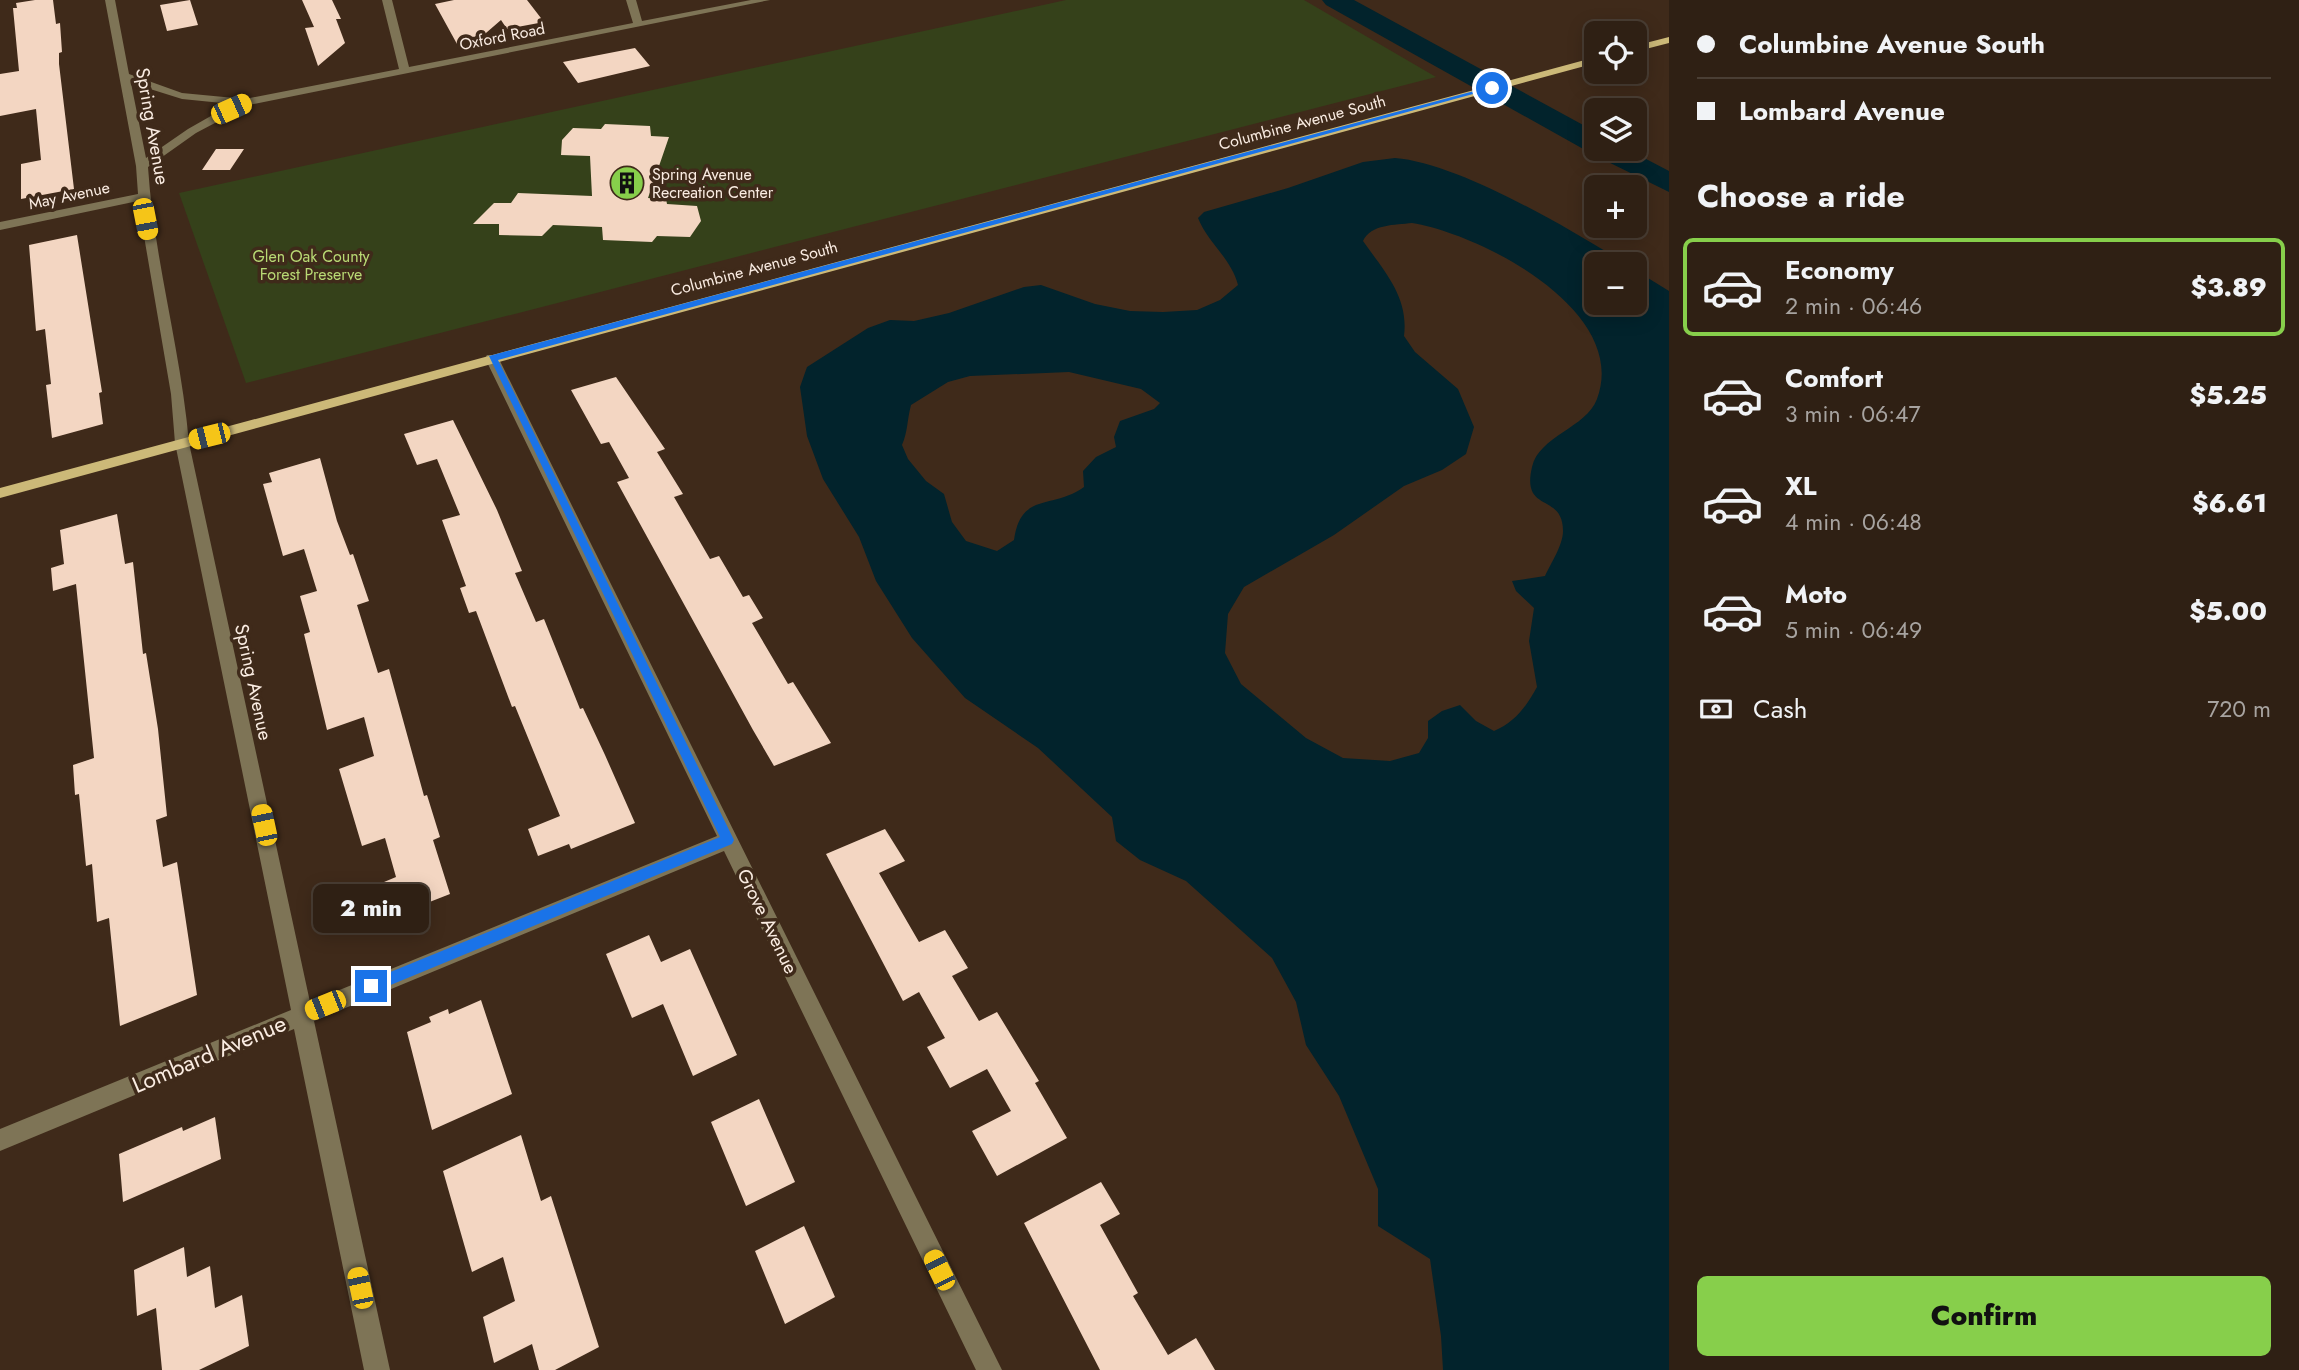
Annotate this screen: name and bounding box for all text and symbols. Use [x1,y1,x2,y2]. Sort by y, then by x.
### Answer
street label: Oxford Road [457,17,547,56]
map controls [1584,21,1647,315]
button: locate [1584,21,1647,84]
text: Columbine Avenue South [1739,25,2045,63]
street label: Spring Avenue [129,65,176,187]
route start [1476,72,1508,104]
street label: Columbine Avenue South [1216,89,1388,156]
car [208,91,255,127]
text: Lombard Avenue [1739,92,1945,130]
button: layers [1584,98,1647,161]
place label: Spring Avenue Recreation Center [652,163,774,204]
building icon: Spring Avenue Recreation Center [608,164,646,202]
text: Choose a ride [1697,173,1905,219]
button: + [1584,175,1647,238]
street label: May Avenue [26,176,112,215]
car [131,196,160,242]
street label: Columbine Avenue South [668,235,840,302]
park label: Glen Oak County Forest Preserve [252,245,370,286]
text: Economy [1785,251,1894,289]
button: − [1584,252,1647,315]
icon: car [1701,256,1764,319]
text: $3.89 [2191,268,2267,306]
text: 2 min · 06:46 [1785,289,1922,323]
text: Comfort [1785,359,1883,397]
icon: car [1701,364,1764,427]
text: $5.25 [2189,376,2267,414]
text: 3 min · 06:47 [1785,397,1921,431]
car [187,421,232,451]
text: XL [1785,467,1817,505]
icon: car [1701,472,1764,535]
text: $6.61 [2192,484,2267,522]
text: 4 min · 06:48 [1785,505,1922,539]
text: Moto [1785,575,1847,613]
icon: car [1701,580,1764,643]
text: $5.00 [2189,592,2267,630]
text: 5 min · 06:49 [1785,613,1922,647]
street label: Spring Avenue [228,621,279,743]
icon: cash [1697,690,1735,728]
text: Cash [1753,690,1807,728]
text: 720 m [2207,692,2271,726]
car [250,802,279,848]
street label: Grove Avenue [730,864,805,978]
callout: 2 min [313,884,429,934]
text: 2 min [340,891,402,925]
route end [355,970,387,1002]
car [302,987,349,1023]
street label: Lombard Avenue [127,1006,292,1102]
car [921,1247,958,1293]
car [346,1265,375,1311]
button: Confirm [1697,1276,2271,1356]

